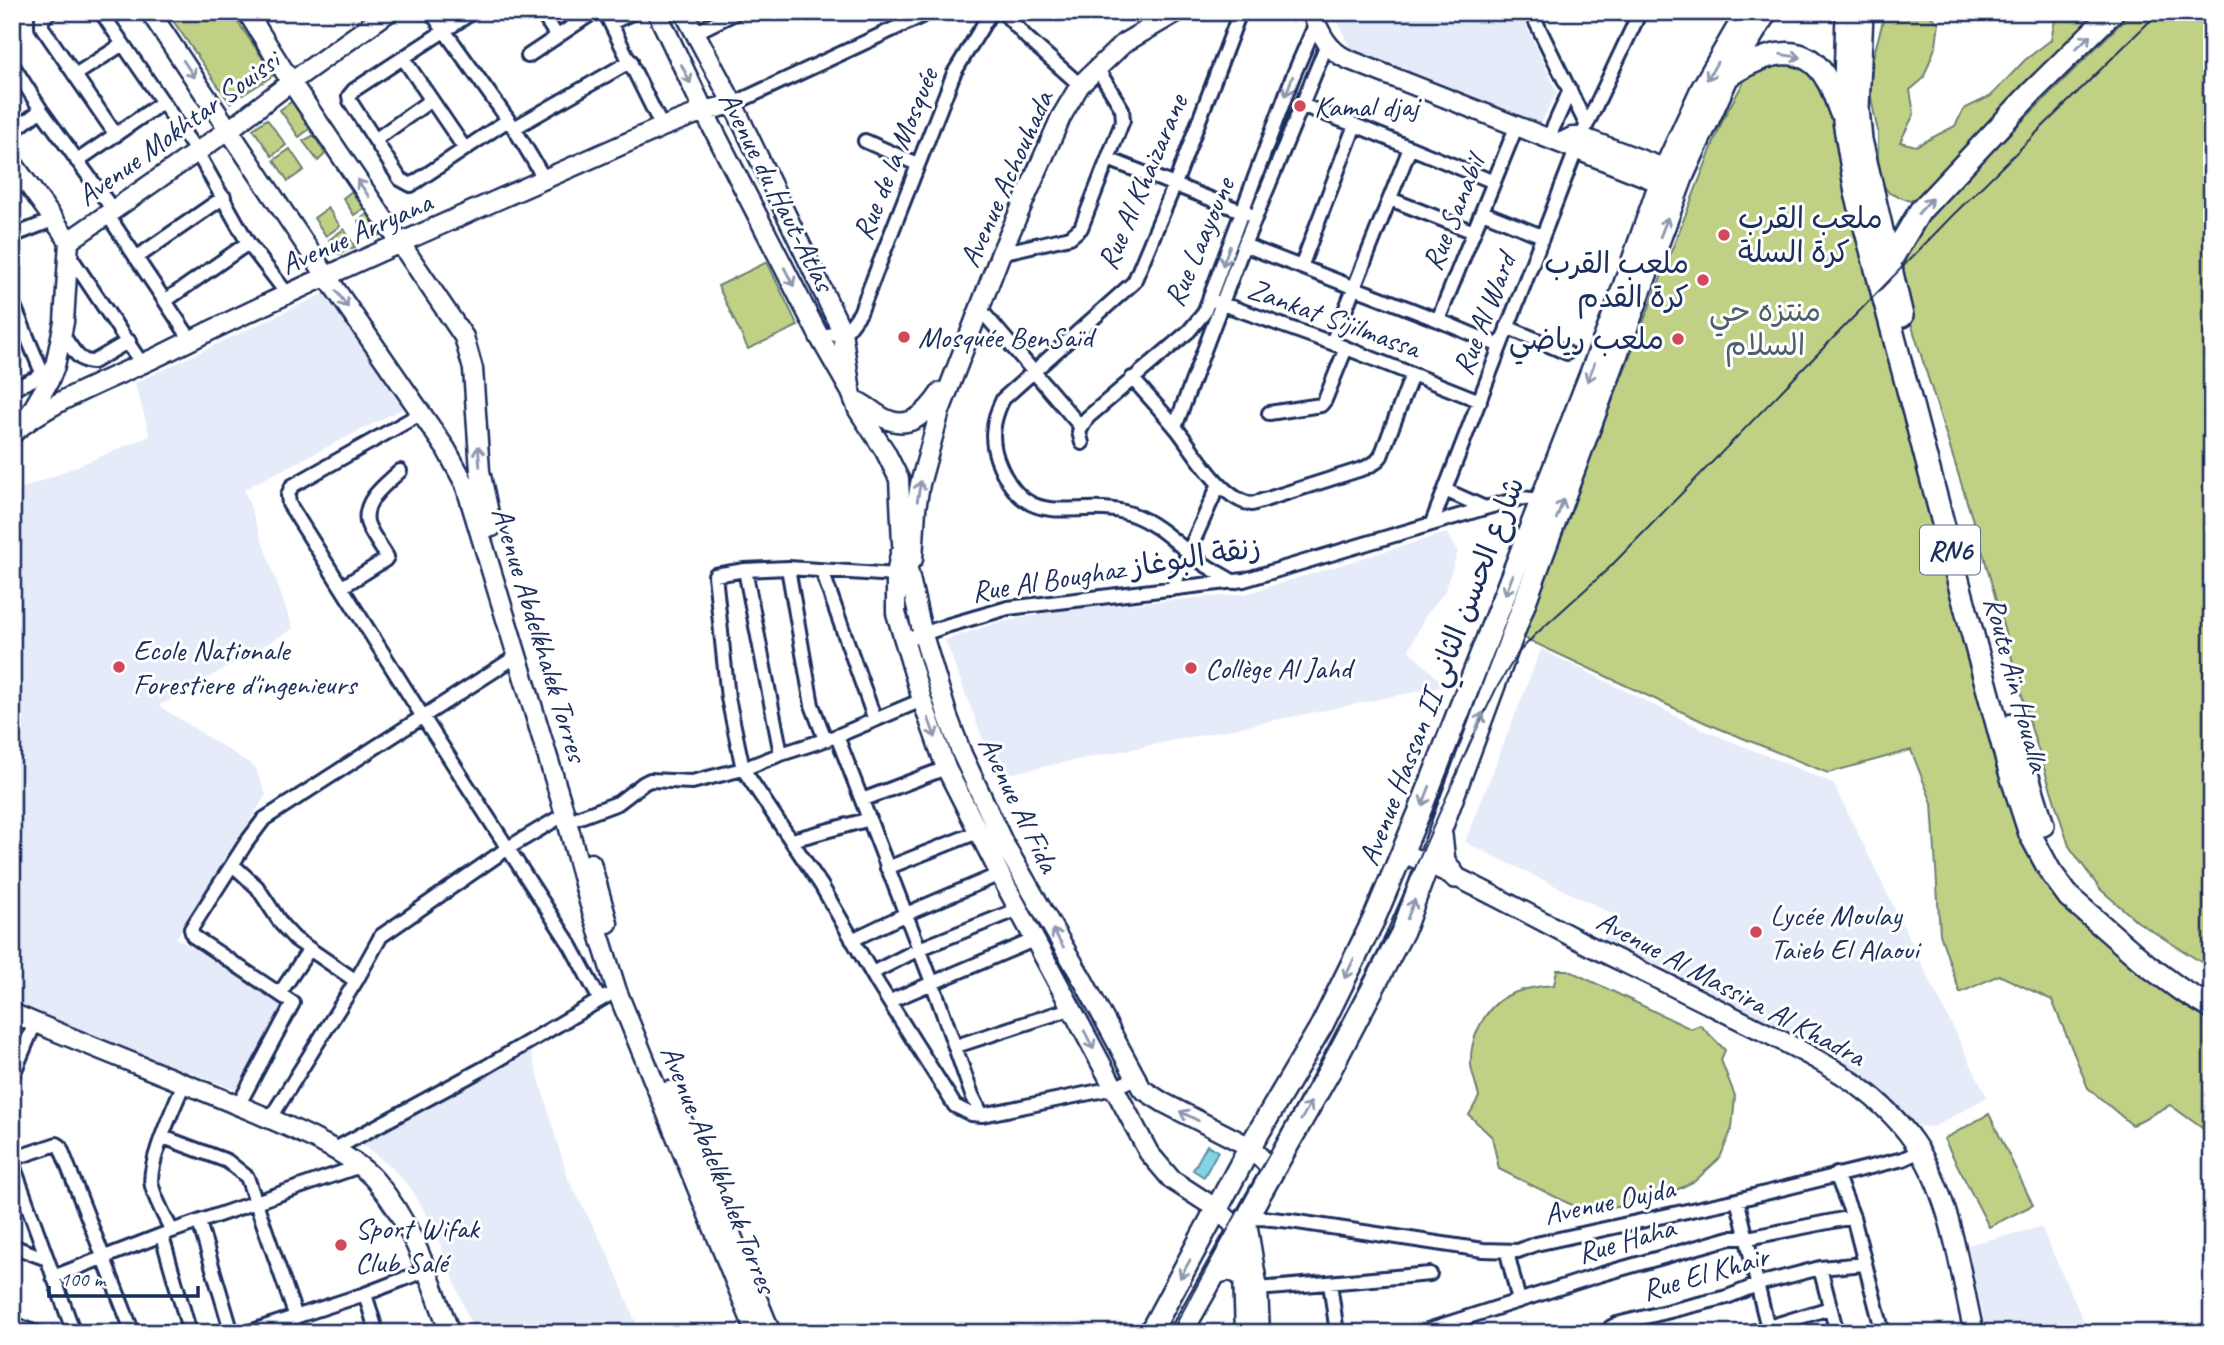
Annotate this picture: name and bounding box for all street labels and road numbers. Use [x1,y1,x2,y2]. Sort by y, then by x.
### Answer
street label: Avenue Mokhtar Souissi [69,40,289,214]
street label: Rue de la Mosquée [843,60,948,245]
street label: Avenue Achouhada [950,83,1063,273]
street label: Avenue du Haut-Atlas [710,85,845,300]
street label: Rue Al Khaizarane [1088,87,1197,275]
street label: Rue Sanabil [1413,145,1495,276]
street label: Rue Laayoune [1155,170,1244,312]
street label: Avenue Arryana [274,182,439,283]
street label: Rue Al Ward [1443,244,1526,380]
street label: Zankat Sijilmassa [1243,269,1428,368]
street label: Avenue Hassan II شارع الحسن الثاني [1349,471,1539,873]
street label: Avenue Abdelkhalek Torres [483,502,598,768]
road number: RN6 [1920,526,1980,574]
street label: Rue Al Boughaz زنقة البوغاز [969,527,1263,611]
street label: Route Aïn Houalla [1975,592,2059,778]
street label: Avenue Al Fida [970,730,1069,880]
street label: Avenue Al Massira Al Khadra [1590,901,1873,1076]
street label: Avenue Abdelkhalek Torres [652,1039,787,1301]
street label: Avenue Oujda [1540,1168,1679,1233]
street label: Rue Haha [1573,1207,1681,1272]
street label: Rue El Khair [1637,1236,1775,1309]

